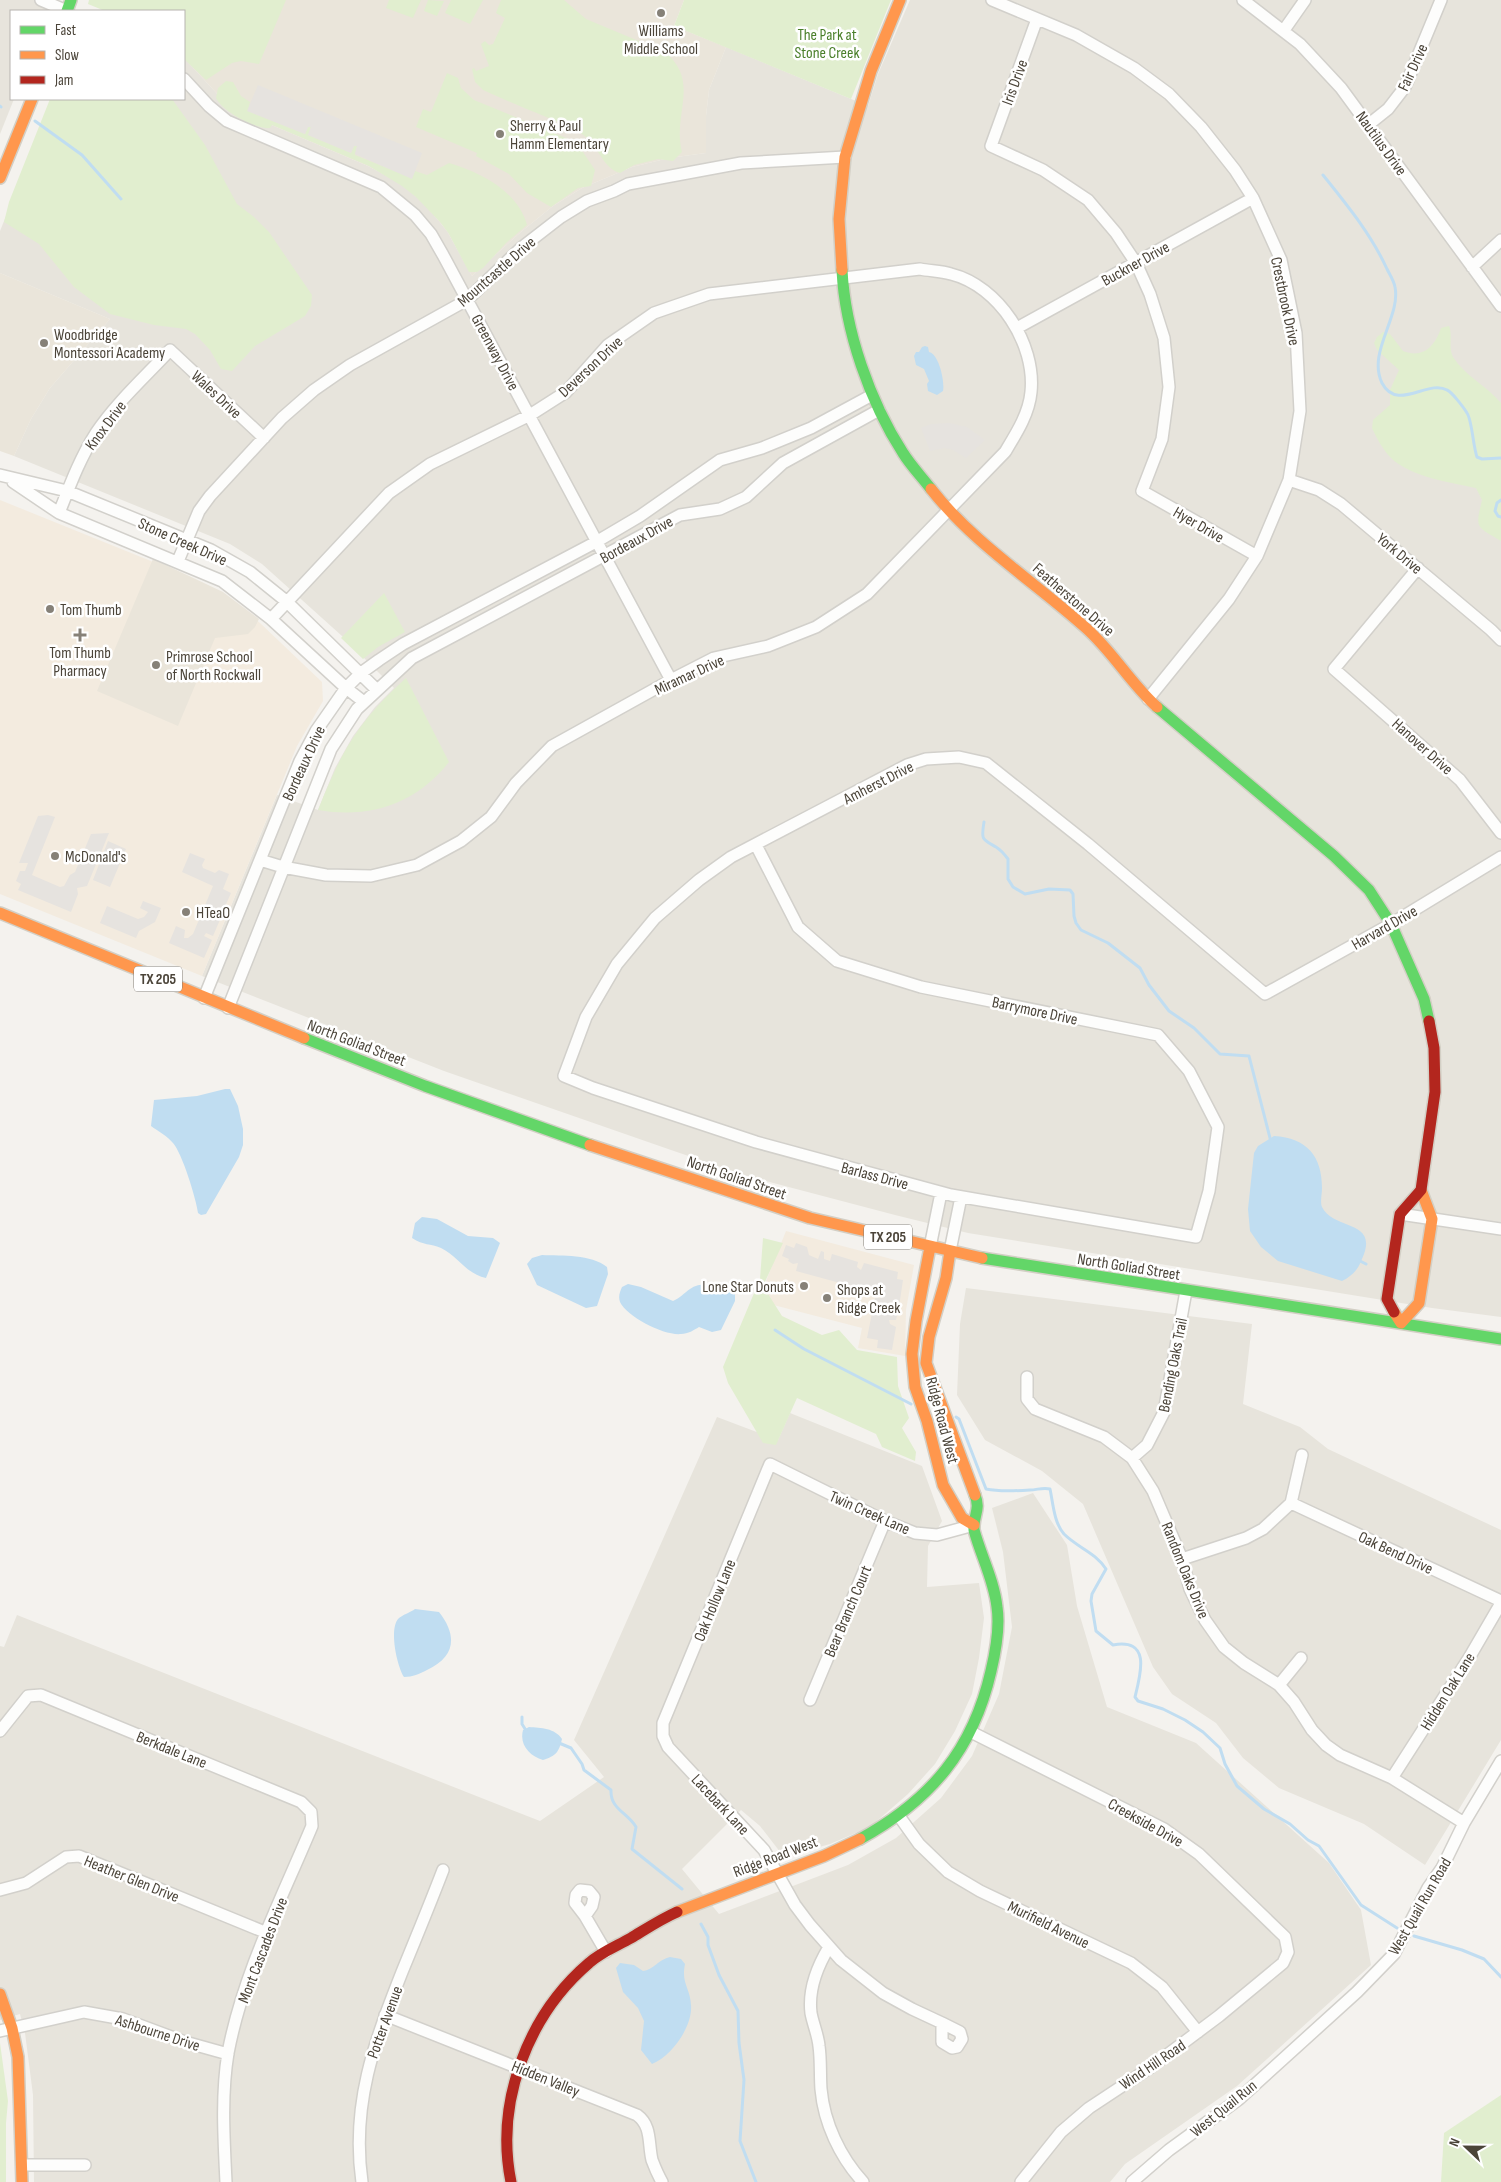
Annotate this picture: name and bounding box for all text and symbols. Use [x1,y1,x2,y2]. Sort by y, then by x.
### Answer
marker: Williams Middle School [655,7,667,19]
legend [10,10,185,100]
text: Fast [55,21,77,40]
place label: Williams Middle School [624,22,698,59]
park label: The Park at Stone Creek [794,26,860,63]
street label: Fair Drive [1394,41,1433,94]
text: Slow [55,46,79,65]
street label: Iris Drive [998,57,1032,108]
text: Jam [54,71,73,90]
street label: Nautilus Drive [1351,108,1410,180]
place label: Sherry & Paul Hamm Elementary [510,117,609,154]
marker: Sherry & Paul Hamm Elementary [494,128,506,140]
street label: Mountcastle Drive [454,233,540,311]
street label: Buckner Drive [1098,238,1173,291]
street label: Crestbrook Drive [1266,255,1303,347]
street label: Greenway Drive [467,311,523,394]
place label: Woodbridge Montessori Academy [54,326,165,363]
street label: Deverson Drive [555,333,627,402]
marker: Woodbridge Montessori Academy [38,337,50,349]
street label: Wales Drive [187,367,245,423]
street label: Knox Drive [81,397,131,454]
street label: Hyer Drive [1169,503,1227,547]
street label: Bordeaux Drive [597,512,677,568]
street label: Stone Creek Drive [135,514,230,570]
street label: York Drive [1372,530,1426,579]
street label: Featherstone Drive [1028,560,1118,641]
place label: Tom Thumb [60,601,122,620]
marker: Tom Thumb [44,603,56,615]
marker: Tom Thumb Pharmacy [74,629,86,641]
place label: Tom Thumb Pharmacy [49,644,111,681]
place label: Primrose School of North Rockwall [166,648,261,685]
street label: Miramar Drive [652,651,727,700]
marker: Primrose School of North Rockwall [150,659,162,671]
street label: Hanover Drive [1388,715,1456,779]
street label: Bordeaux Drive [279,723,330,804]
street label: Amherst Drive [840,758,917,810]
place label: McDonald's [65,848,127,867]
marker: McDonald's [49,850,61,862]
street label: Harvard Drive [1349,902,1421,955]
place label: HTeaO [196,904,230,923]
marker: HTeaO [180,906,192,918]
road number: TX 205 [134,966,182,992]
street label: Barrymore Drive [990,993,1079,1030]
street label: North Goliad Street [305,1016,408,1071]
street label: North Goliad Street [684,1153,789,1204]
street label: Barlass Drive [839,1158,910,1195]
road number: TX 205 [864,1224,912,1250]
street label: North Goliad Street [1076,1250,1182,1285]
place label: Lone Star Donuts [702,1278,794,1297]
marker: Lone Star Donuts [798,1280,810,1292]
place label: Shops at Ridge Creek [837,1281,900,1318]
marker: Shops at Ridge Creek [821,1292,833,1304]
street label: Bending Oaks Trail [1155,1317,1192,1414]
street label: Ridge Road West [921,1375,962,1466]
street label: Twin Creek Lane [826,1487,913,1540]
street label: Random Oaks Drive [1157,1520,1213,1622]
street label: Oak Bend Drive [1355,1528,1436,1579]
street label: Oak Hollow Lane [690,1557,740,1644]
street label: Bear Branch Court [821,1563,876,1660]
street label: Hidden Oak Lane [1417,1649,1480,1734]
street label: Berkdale Lane [134,1728,209,1773]
street label: Lacebark Lane [687,1771,753,1839]
street label: Creekside Drive [1104,1795,1186,1852]
street label: Ridge Road West [731,1833,820,1882]
street label: Heather Glen Drive [81,1852,182,1907]
street label: West Quail Run Road [1385,1855,1456,1959]
street label: Mont Cascades Drive [235,1895,292,2006]
street label: Murifield Avenue [1004,1897,1092,1953]
street label: Potter Avenue [364,1984,407,2061]
street label: Ashbourne Drive [112,2011,202,2056]
street label: Wind Hill Road [1116,2036,1190,2094]
street label: Hidden Valley [509,2057,582,2102]
street label: West Quail Run [1187,2077,1261,2142]
north arrow [1441,2122,1491,2172]
text: N [1445,2136,1464,2149]

